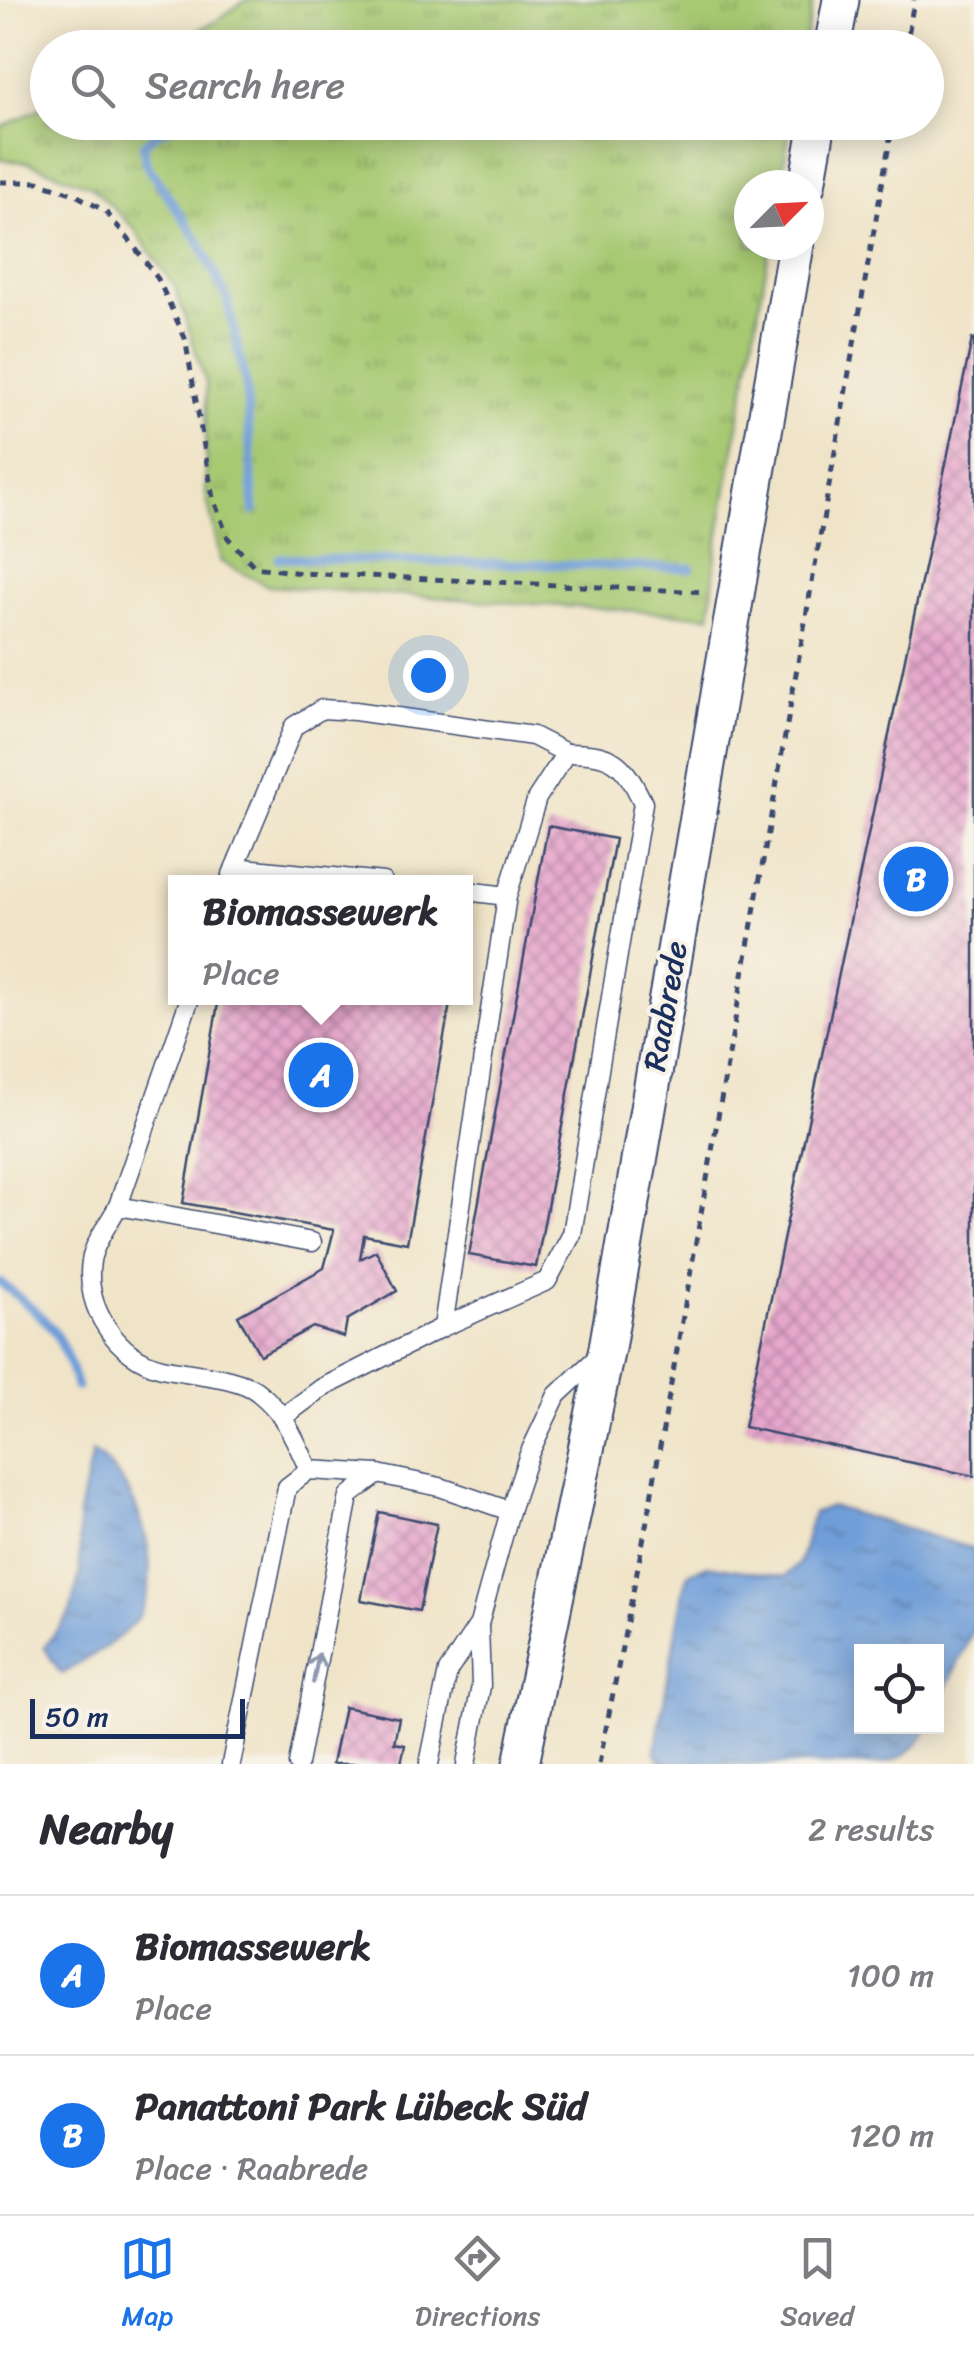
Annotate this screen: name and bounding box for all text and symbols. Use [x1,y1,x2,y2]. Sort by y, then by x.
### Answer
search box [30,30,944,140]
text: Search here [145,52,345,119]
icon: search [65,58,120,113]
north arrow [734,170,824,260]
your location [403,650,454,701]
pin: B [884,842,948,916]
popup [168,875,473,1005]
text: Biomassewerk [202,878,439,945]
street label: Raabrede [626,937,705,1076]
text: Place [202,945,279,1002]
pin: A [288,1038,354,1112]
map controls [854,1644,944,1734]
button: locate [854,1644,944,1734]
one-way arrow [308,1653,327,1685]
text: 50 m [45,1692,109,1741]
scale bar [30,1694,245,1738]
text: Nearby [40,1792,173,1866]
text: 2 results [808,1801,934,1858]
text: Biomassewerk [135,1913,371,1980]
text: A [62,1947,83,2004]
text: 100 m [847,1947,934,2004]
text: Place [135,1980,212,2037]
text: Panattoni Park Lübeck Süd [135,2073,587,2140]
text: B [62,2107,83,2164]
text: 120 m [849,2107,934,2164]
text: Place · Raabrede [135,2140,368,2197]
tab: Map [120,2231,175,2340]
tab: Directions [415,2231,540,2340]
tab: Saved [780,2231,854,2340]

